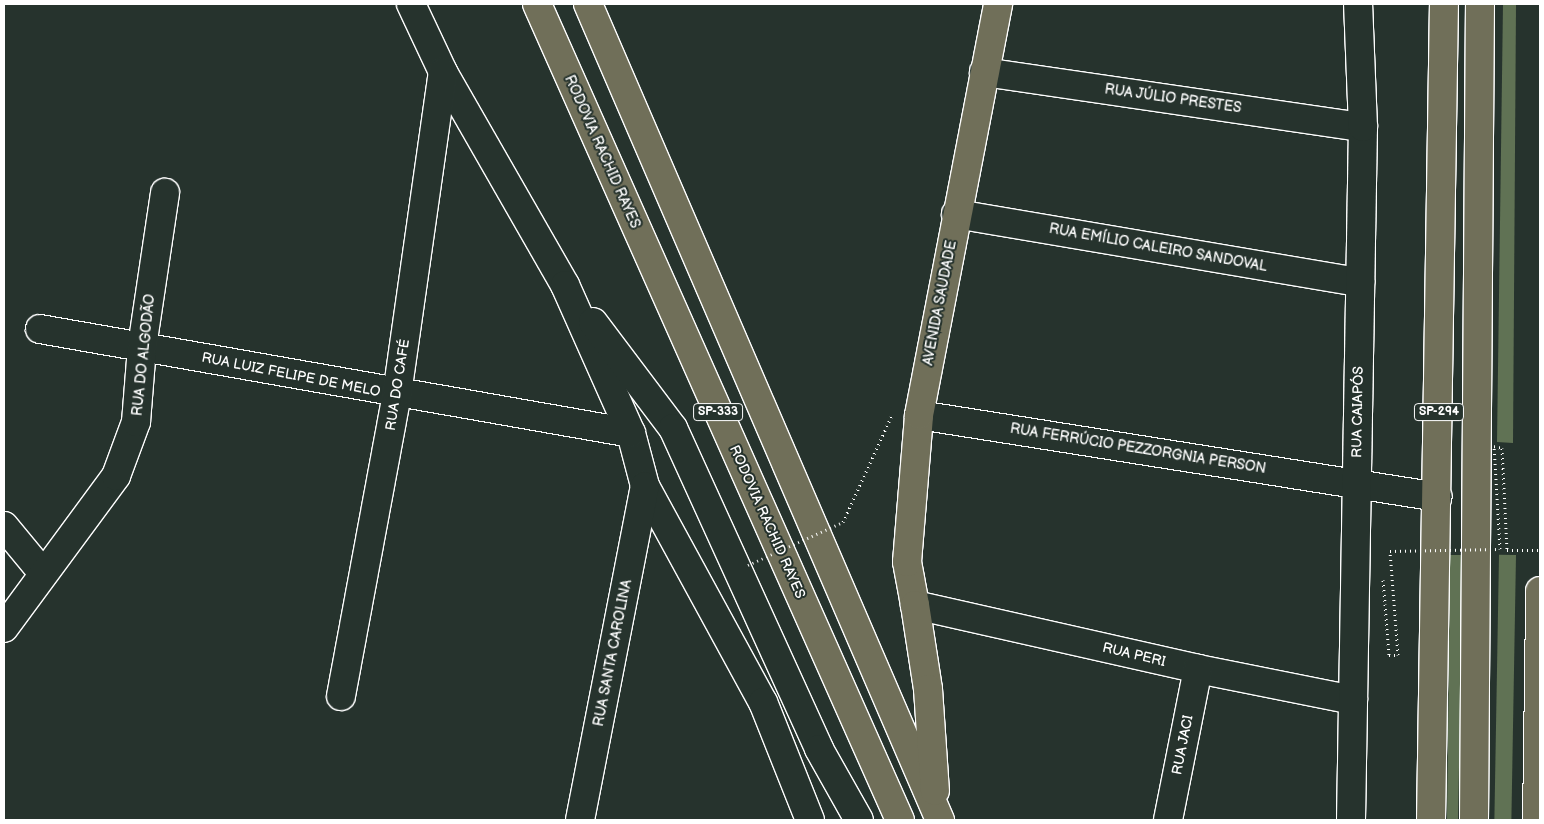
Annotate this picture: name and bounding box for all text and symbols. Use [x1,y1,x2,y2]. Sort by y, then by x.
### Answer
street label: RODOVIA RACHID RAYES [561,73,643,231]
street label: RUA JÚLIO PRESTES [1103,81,1243,117]
street label: RUA EMÍLIO CALEIRO SANDOVAL [1048,221,1268,275]
street label: AVENIDA SAUDADE [920,239,960,367]
street label: RUA DO ALGODÃO [129,293,159,417]
street label: RUA DO CAFÉ [382,338,414,432]
street label: RUA LUIZ FELIPE DE MELO [200,349,382,401]
street label: RUA CAIAPÓS [1349,366,1367,458]
road number: SP-333 [693,402,743,422]
road number: SP-294 [1413,402,1465,422]
street label: RUA FERRÚCIO PEZZORGNIA PERSON [1009,420,1267,478]
street label: RODOVIA RACHID RAYES [726,443,808,601]
street label: RUA SANTA CAROLINA [590,578,636,728]
street label: RUA PERI [1101,640,1167,670]
street label: RUA JACI [1169,713,1197,777]

